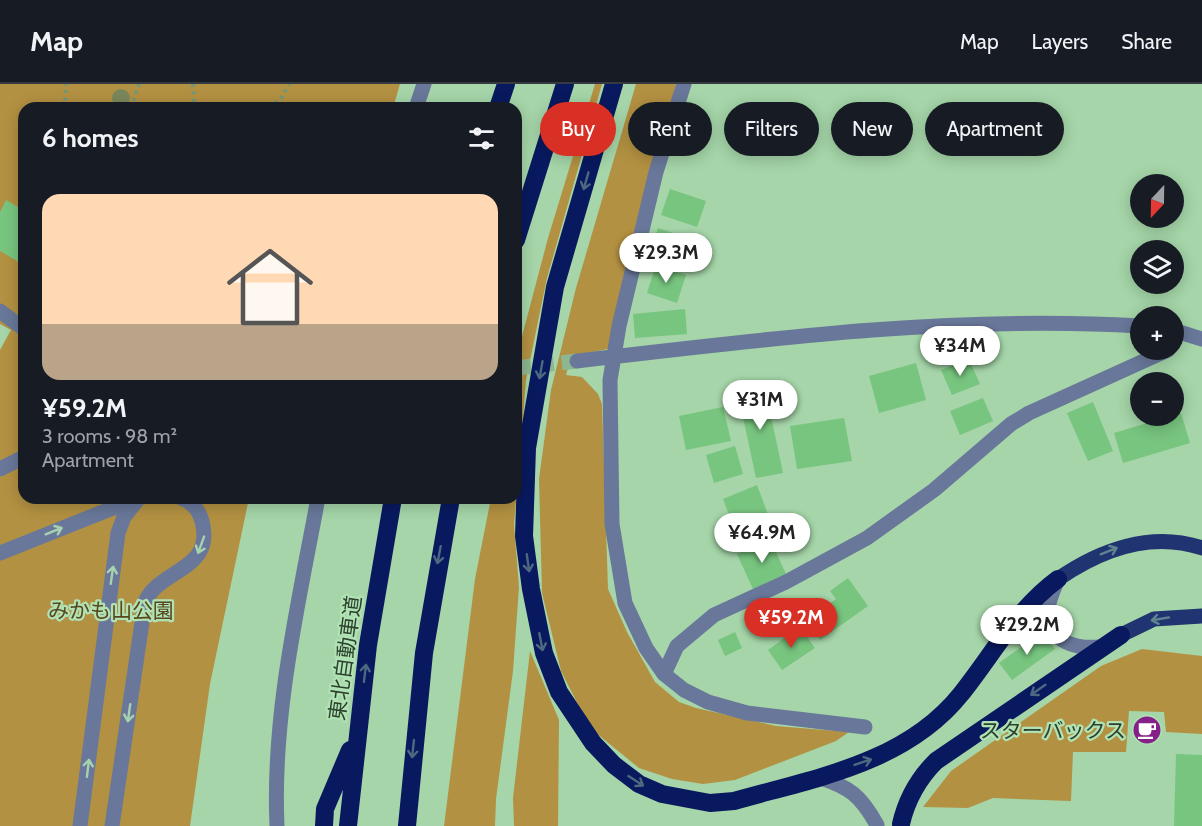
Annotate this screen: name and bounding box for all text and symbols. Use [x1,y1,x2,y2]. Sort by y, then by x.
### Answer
text: Map [30,24,83,58]
text: Map [960,29,999,54]
text: Layers [1032,29,1088,54]
text: Share [1121,29,1172,54]
chip: Buy [540,102,616,156]
chip: Rent [628,102,712,156]
chip: Filters [724,102,819,156]
chip: New [831,102,913,156]
chip: Apartment [925,102,1064,156]
text: 6 homes [42,122,139,154]
icon: filters [465,122,498,155]
one-way arrow [580,171,591,190]
north arrow [1130,174,1184,228]
map controls [1130,174,1184,426]
icon: home [216,233,324,341]
pin: ¥29.3M [617,233,715,284]
text: ¥29.3M [633,240,699,264]
button: layers [1130,240,1184,294]
button: + [1130,306,1184,360]
pin: ¥34M [924,326,996,377]
text: ¥34M [934,333,986,357]
one-way arrow [535,359,546,379]
button: − [1130,372,1184,426]
pin: ¥31M [724,380,796,431]
text: ¥31M [737,387,783,411]
text: ¥59.2M [42,392,127,424]
text: 3 rooms · 98 m² [42,424,177,448]
text: Apartment [42,448,134,472]
pin: ¥64.9M [713,513,811,564]
text: ¥64.9M [728,520,796,544]
one-way arrow [45,525,63,536]
one-way arrow [194,535,205,554]
one-way arrow [434,545,445,565]
one-way arrow [1099,545,1118,556]
one-way arrow [522,553,533,573]
one-way arrow [107,565,118,585]
street label: 東北自動車道 [324,594,366,722]
park label: みかも山公園 [48,598,174,623]
pin: ¥59.2M [742,598,840,649]
text: ¥59.2M [758,605,824,629]
pin: ¥29.2M [978,605,1076,656]
text: ¥29.2M [994,612,1060,636]
one-way arrow [1151,614,1170,625]
one-way arrow [536,631,547,651]
one-way arrow [359,664,370,684]
one-way arrow [1030,684,1046,696]
one-way arrow [123,702,134,722]
cafe icon: スターバックス [1131,714,1163,746]
place label: スターバックス [980,718,1126,743]
one-way arrow [407,738,418,758]
one-way arrow [853,756,872,767]
one-way arrow [82,759,93,778]
one-way arrow [628,775,644,787]

